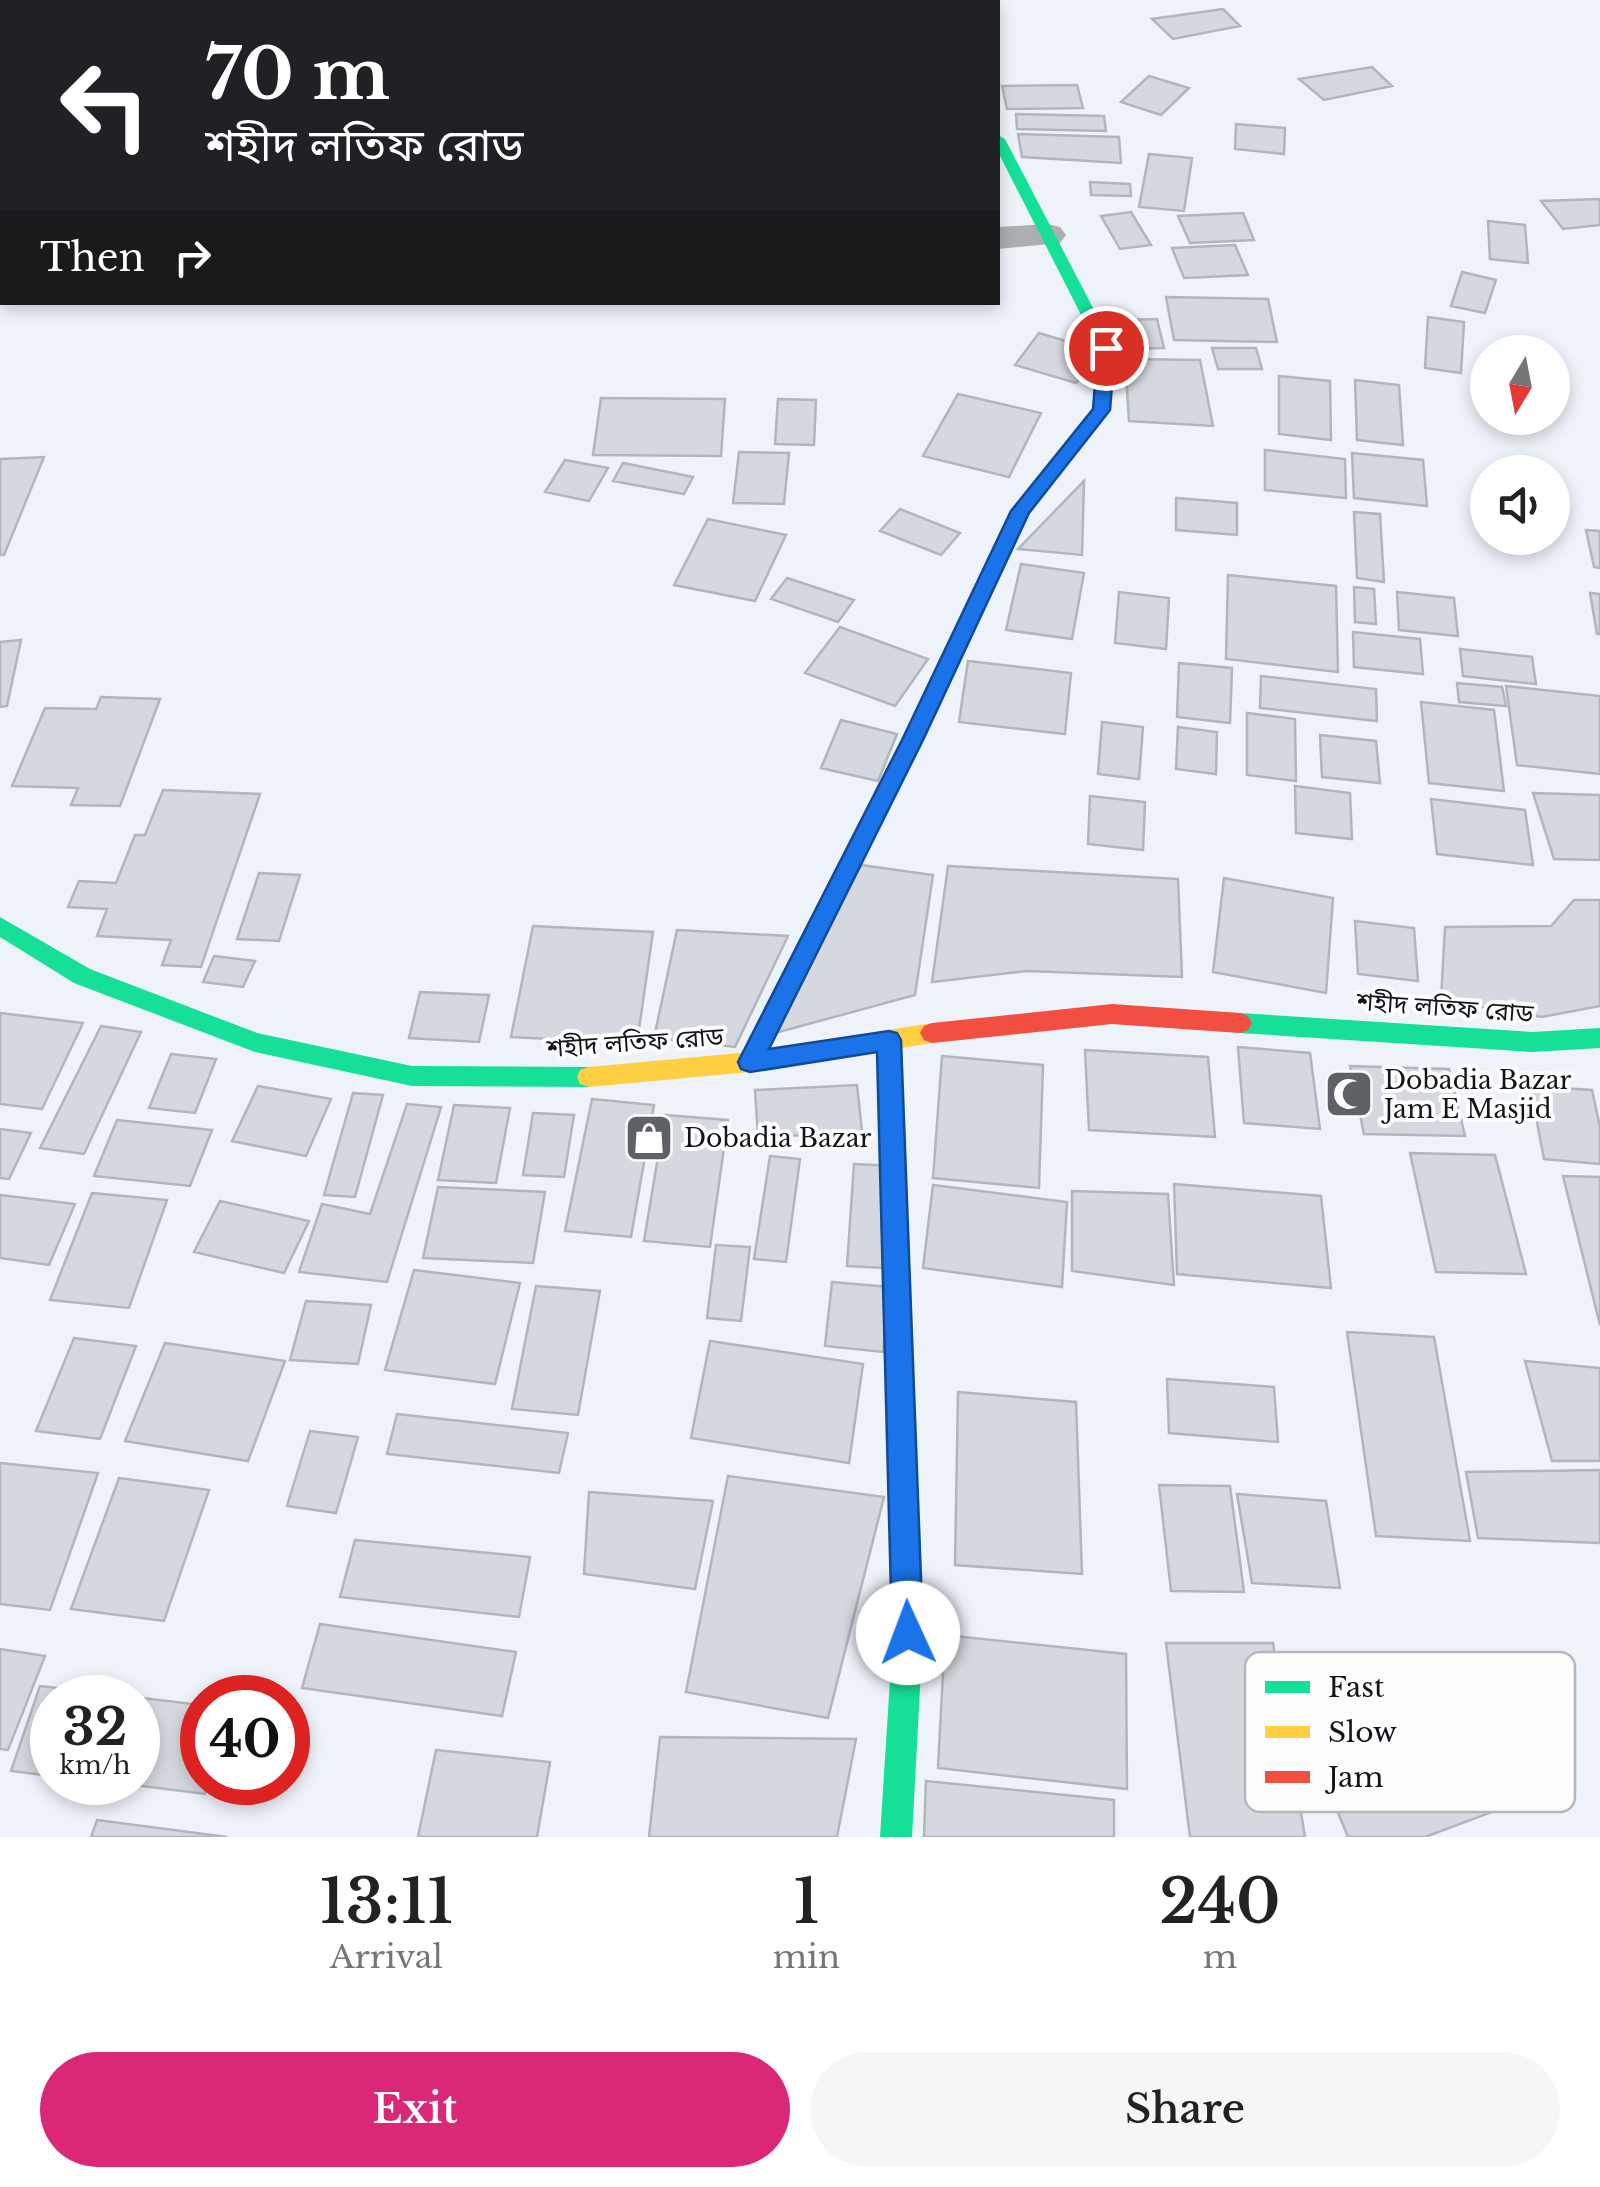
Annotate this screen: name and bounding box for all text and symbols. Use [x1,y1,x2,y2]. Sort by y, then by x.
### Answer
text: 70 m [205,31,390,118]
icon: left [40,40,170,170]
text: শহীদ লতিফ রোড [205,117,524,173]
icon: right [165,230,220,285]
text: Then [40,234,145,281]
pin [1064,306,1149,391]
icon: arrive [1079,321,1134,376]
north arrow [1470,335,1570,435]
map controls [1470,335,1570,555]
button: sound [1470,455,1570,555]
street label: শহীদ লতিফ রোড [1355,986,1536,1029]
street label: শহীদ লতিফ রোড [545,1021,726,1064]
place label: Dobadia Bazar Jam E Masjid [1381,1065,1572,1125]
mosque icon: Dobadia Bazar Jam E Masjid [1323,1068,1375,1120]
shop icon: Dobadia Bazar [623,1112,675,1164]
place label: Dobadia Bazar [684,1123,872,1154]
position arrow [856,1581,960,1685]
legend [1245,1652,1575,1812]
text: Fast [1328,1670,1385,1705]
speed limit sign: 40 [180,1675,310,1805]
text: 32 [63,1696,127,1759]
text: Slow [1328,1715,1397,1750]
text: km/h [60,1750,130,1781]
text: Jam [1324,1760,1384,1795]
text: 13:11 [319,1865,453,1939]
text: 1 [793,1865,819,1939]
text: 240 [1159,1865,1281,1939]
text: Arrival [330,1937,443,1977]
text: min [773,1937,840,1977]
text: m [1203,1937,1237,1977]
button: Exit [40,2052,790,2167]
button: Share [810,2052,1560,2167]

